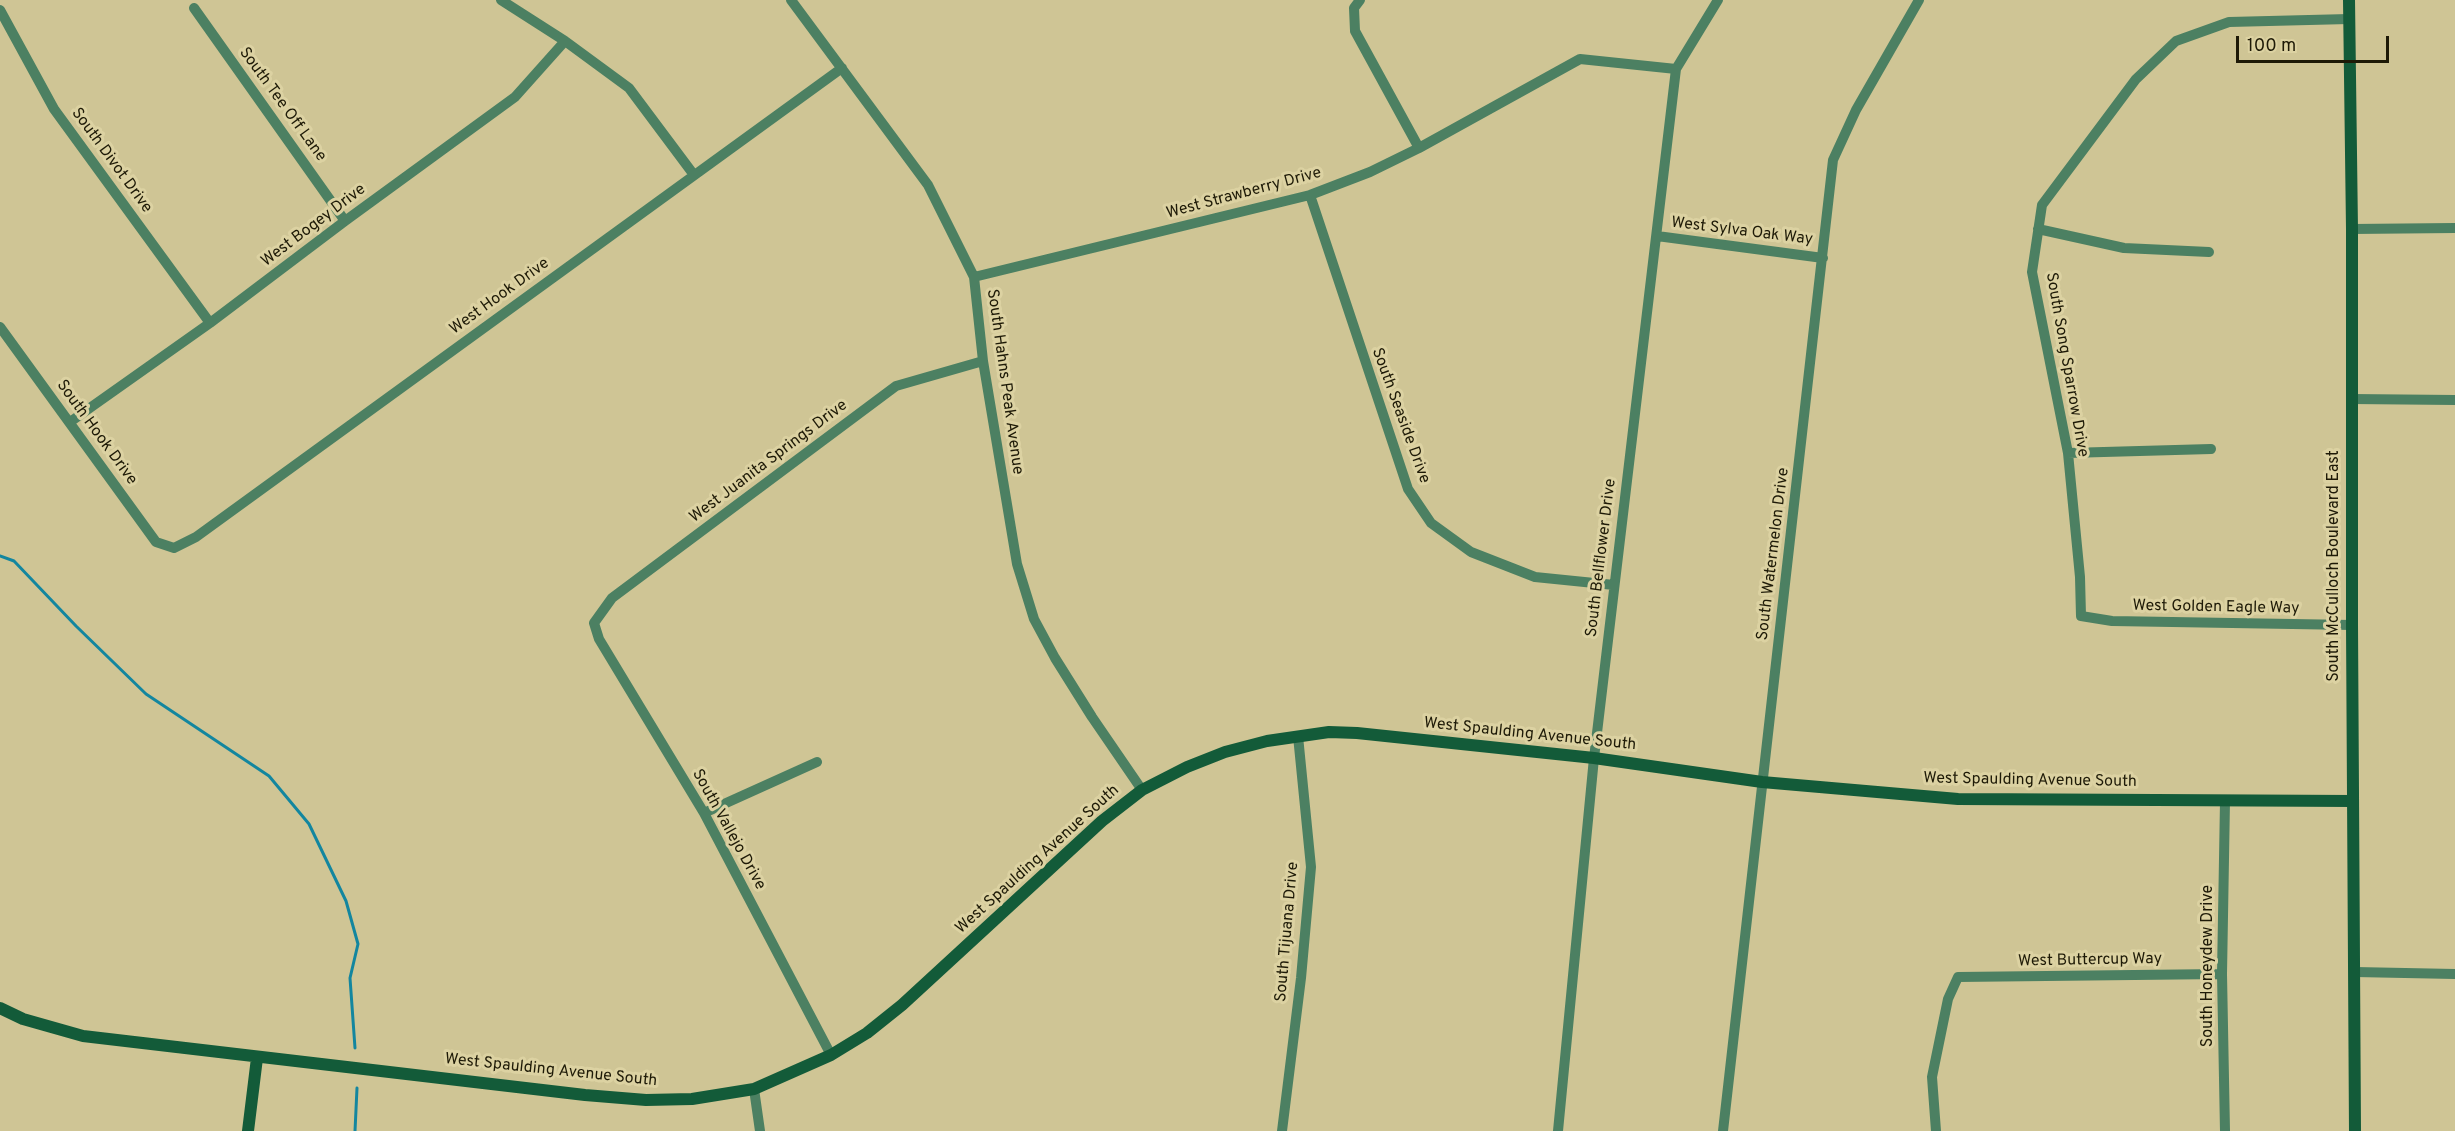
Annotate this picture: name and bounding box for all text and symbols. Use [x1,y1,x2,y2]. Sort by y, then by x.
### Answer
scale bar [2239,24,2392,62]
text: 100 m [2247,35,2296,58]
street label: South Tee Off Lane [234,44,330,166]
street label: South Divot Drive [66,105,156,217]
street label: West Strawberry Drive [1164,164,1324,224]
street label: West Bogey Drive [258,180,370,272]
street label: West Sylva Oak Way [1670,214,1814,250]
street label: West Hook Drive [447,254,553,340]
street label: South Song Sparrow Drive [2040,271,2092,459]
street label: South Hahns Peak Avenue [981,288,1027,476]
street label: South Seaside Drive [1367,346,1433,486]
street label: South Hook Drive [51,377,141,489]
street label: West Juanita Springs Drive [686,396,852,528]
street label: South McCulloch Boulevard East [2325,450,2345,682]
street label: South Watermelon Drive [1754,467,1794,641]
street label: South Bellflower Drive [1583,478,1621,638]
street label: West Golden Eagle Way [2132,597,2300,619]
street label: West Spaulding Avenue South [1423,714,1637,756]
street label: South Vallejo Drive [687,766,769,894]
street label: West Spaulding Avenue South [1923,770,2137,792]
street label: West Spaulding Avenue South [952,781,1124,939]
street label: South Tijuana Drive [1272,861,1304,1003]
street label: South Honeydew Drive [2199,885,2219,1047]
street label: West Buttercup Way [2018,950,2162,972]
street label: West Spaulding Avenue South [444,1050,658,1092]

